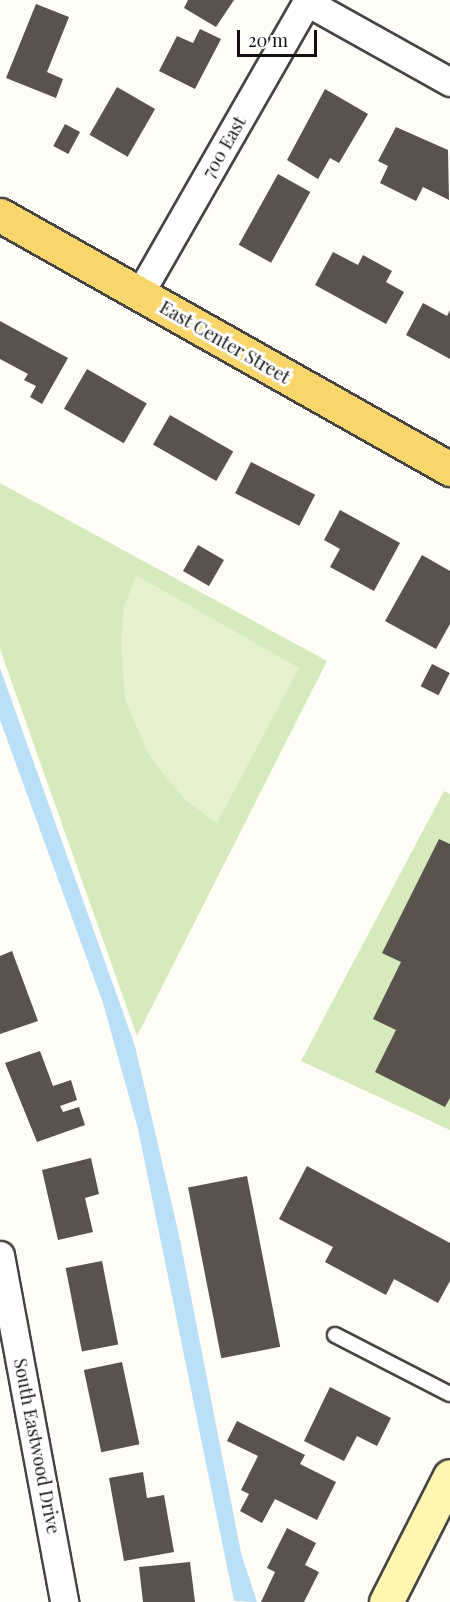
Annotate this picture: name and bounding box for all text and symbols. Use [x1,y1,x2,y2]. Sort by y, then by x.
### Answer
scale bar [240,18,320,56]
text: 20 m [248,28,288,52]
street label: 700 East [198,112,250,182]
street label: East Center Street [156,296,294,388]
street label: South Eastwood Drive [9,1356,65,1536]

